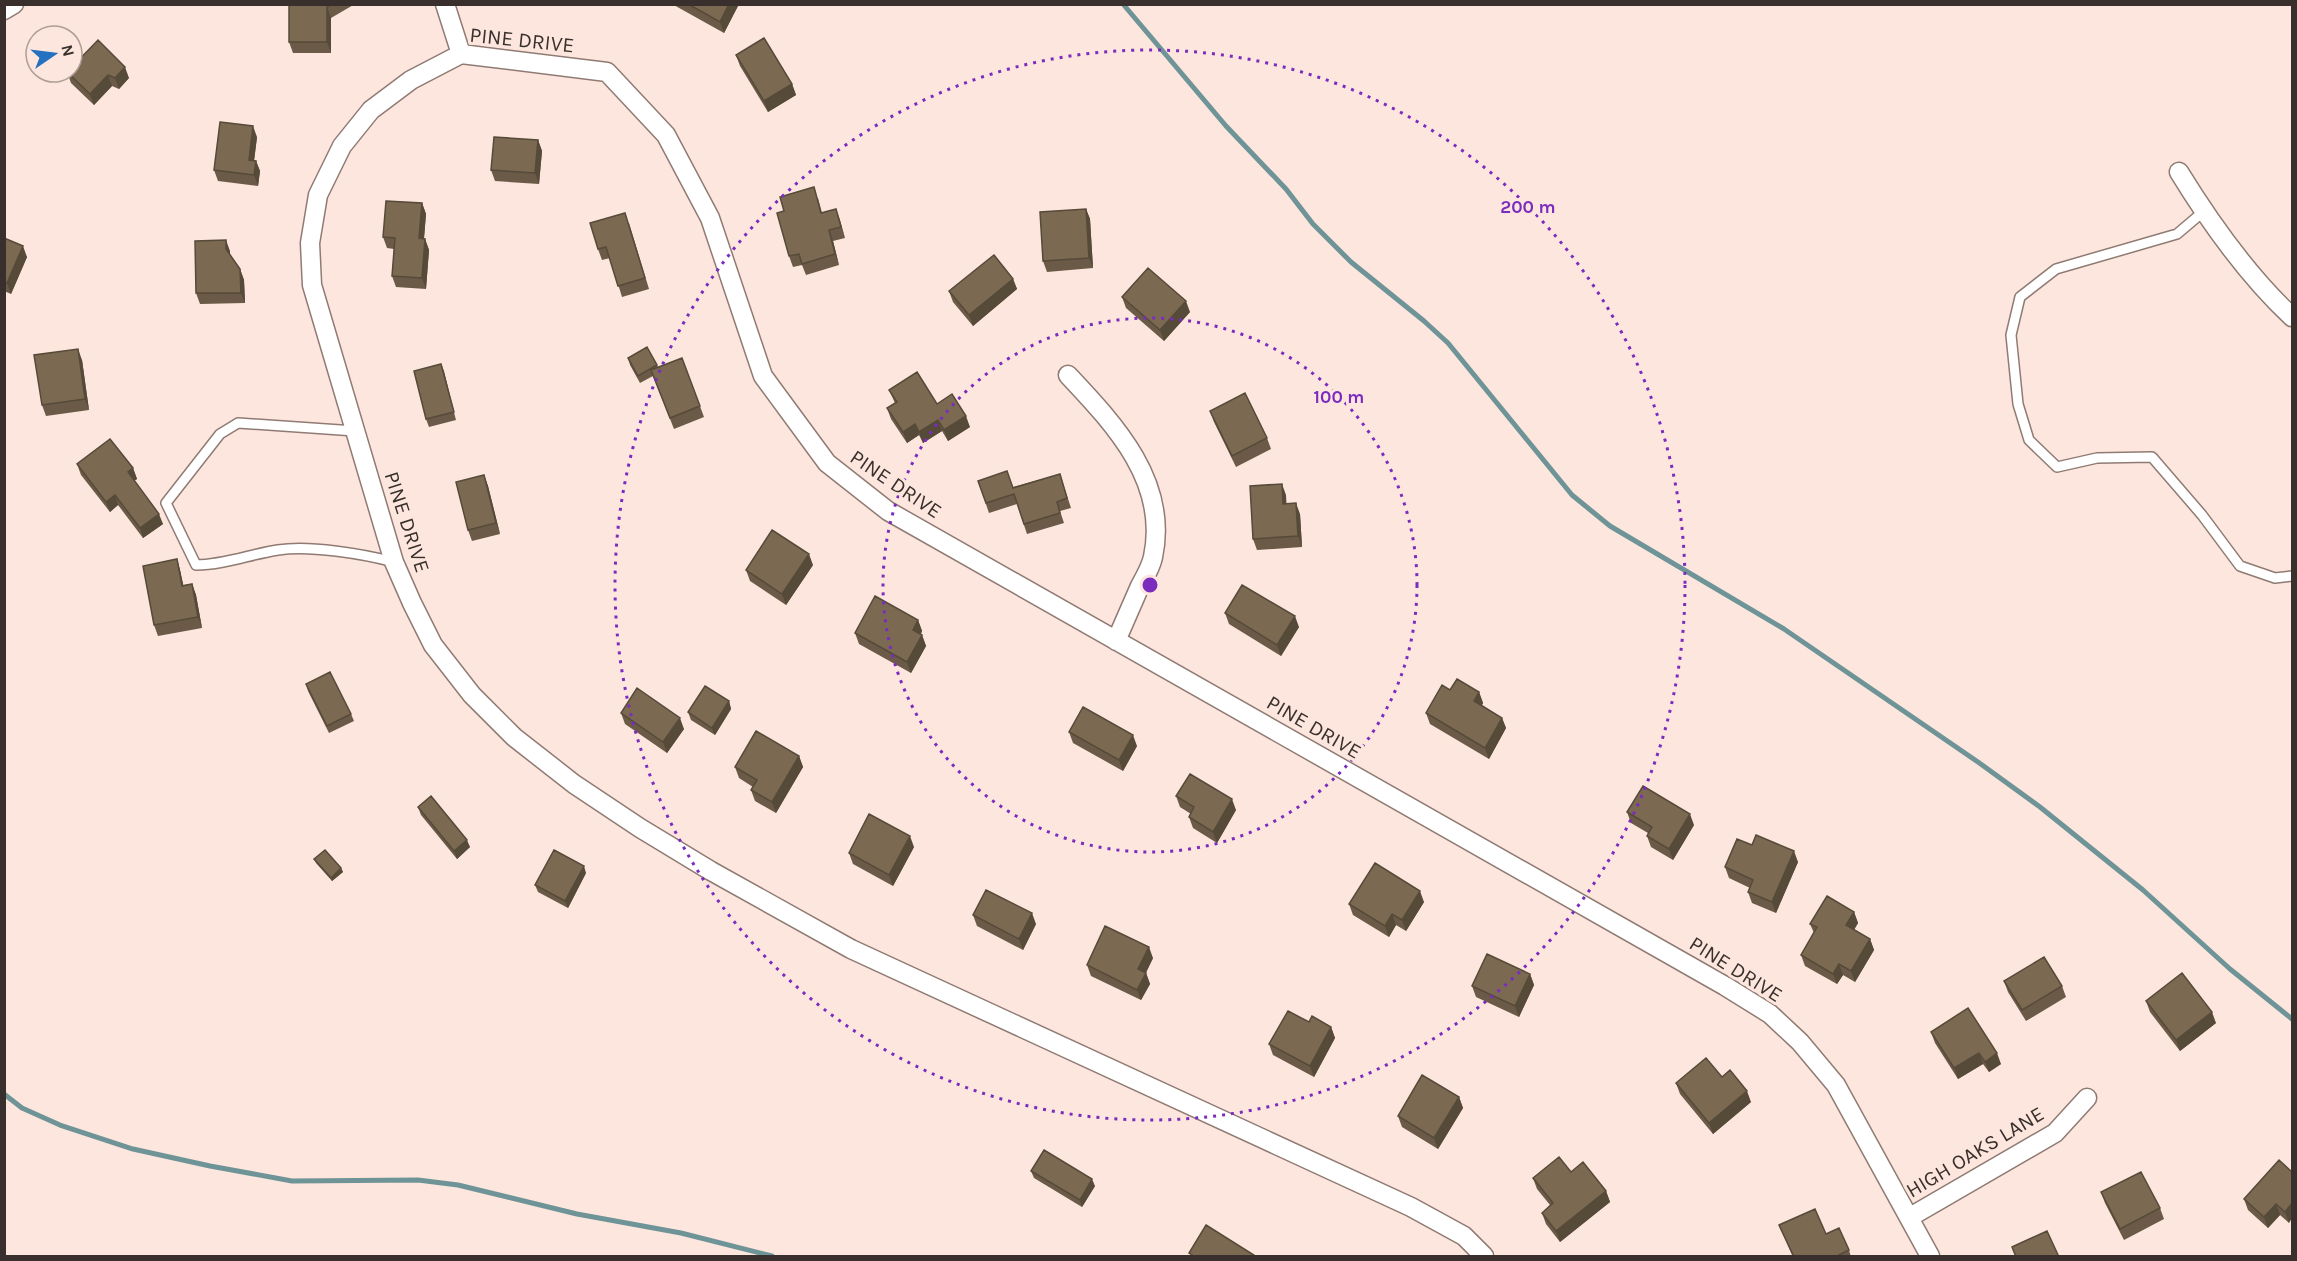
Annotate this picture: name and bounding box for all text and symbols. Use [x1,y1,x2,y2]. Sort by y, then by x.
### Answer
street label: PINE DRIVE [469,23,575,57]
north arrow [24,24,84,84]
text: N [57,43,79,58]
text: 200 m [1500,196,1556,218]
text: 100 m [1314,386,1364,408]
street label: PINE DRIVE [846,445,946,523]
street label: PINE DRIVE [379,468,435,576]
centre of rings [1140,575,1160,595]
street label: PINE DRIVE [1263,690,1365,764]
street label: PINE DRIVE [1685,931,1787,1007]
street label: HIGH OAKS LANE [1902,1101,2048,1203]

